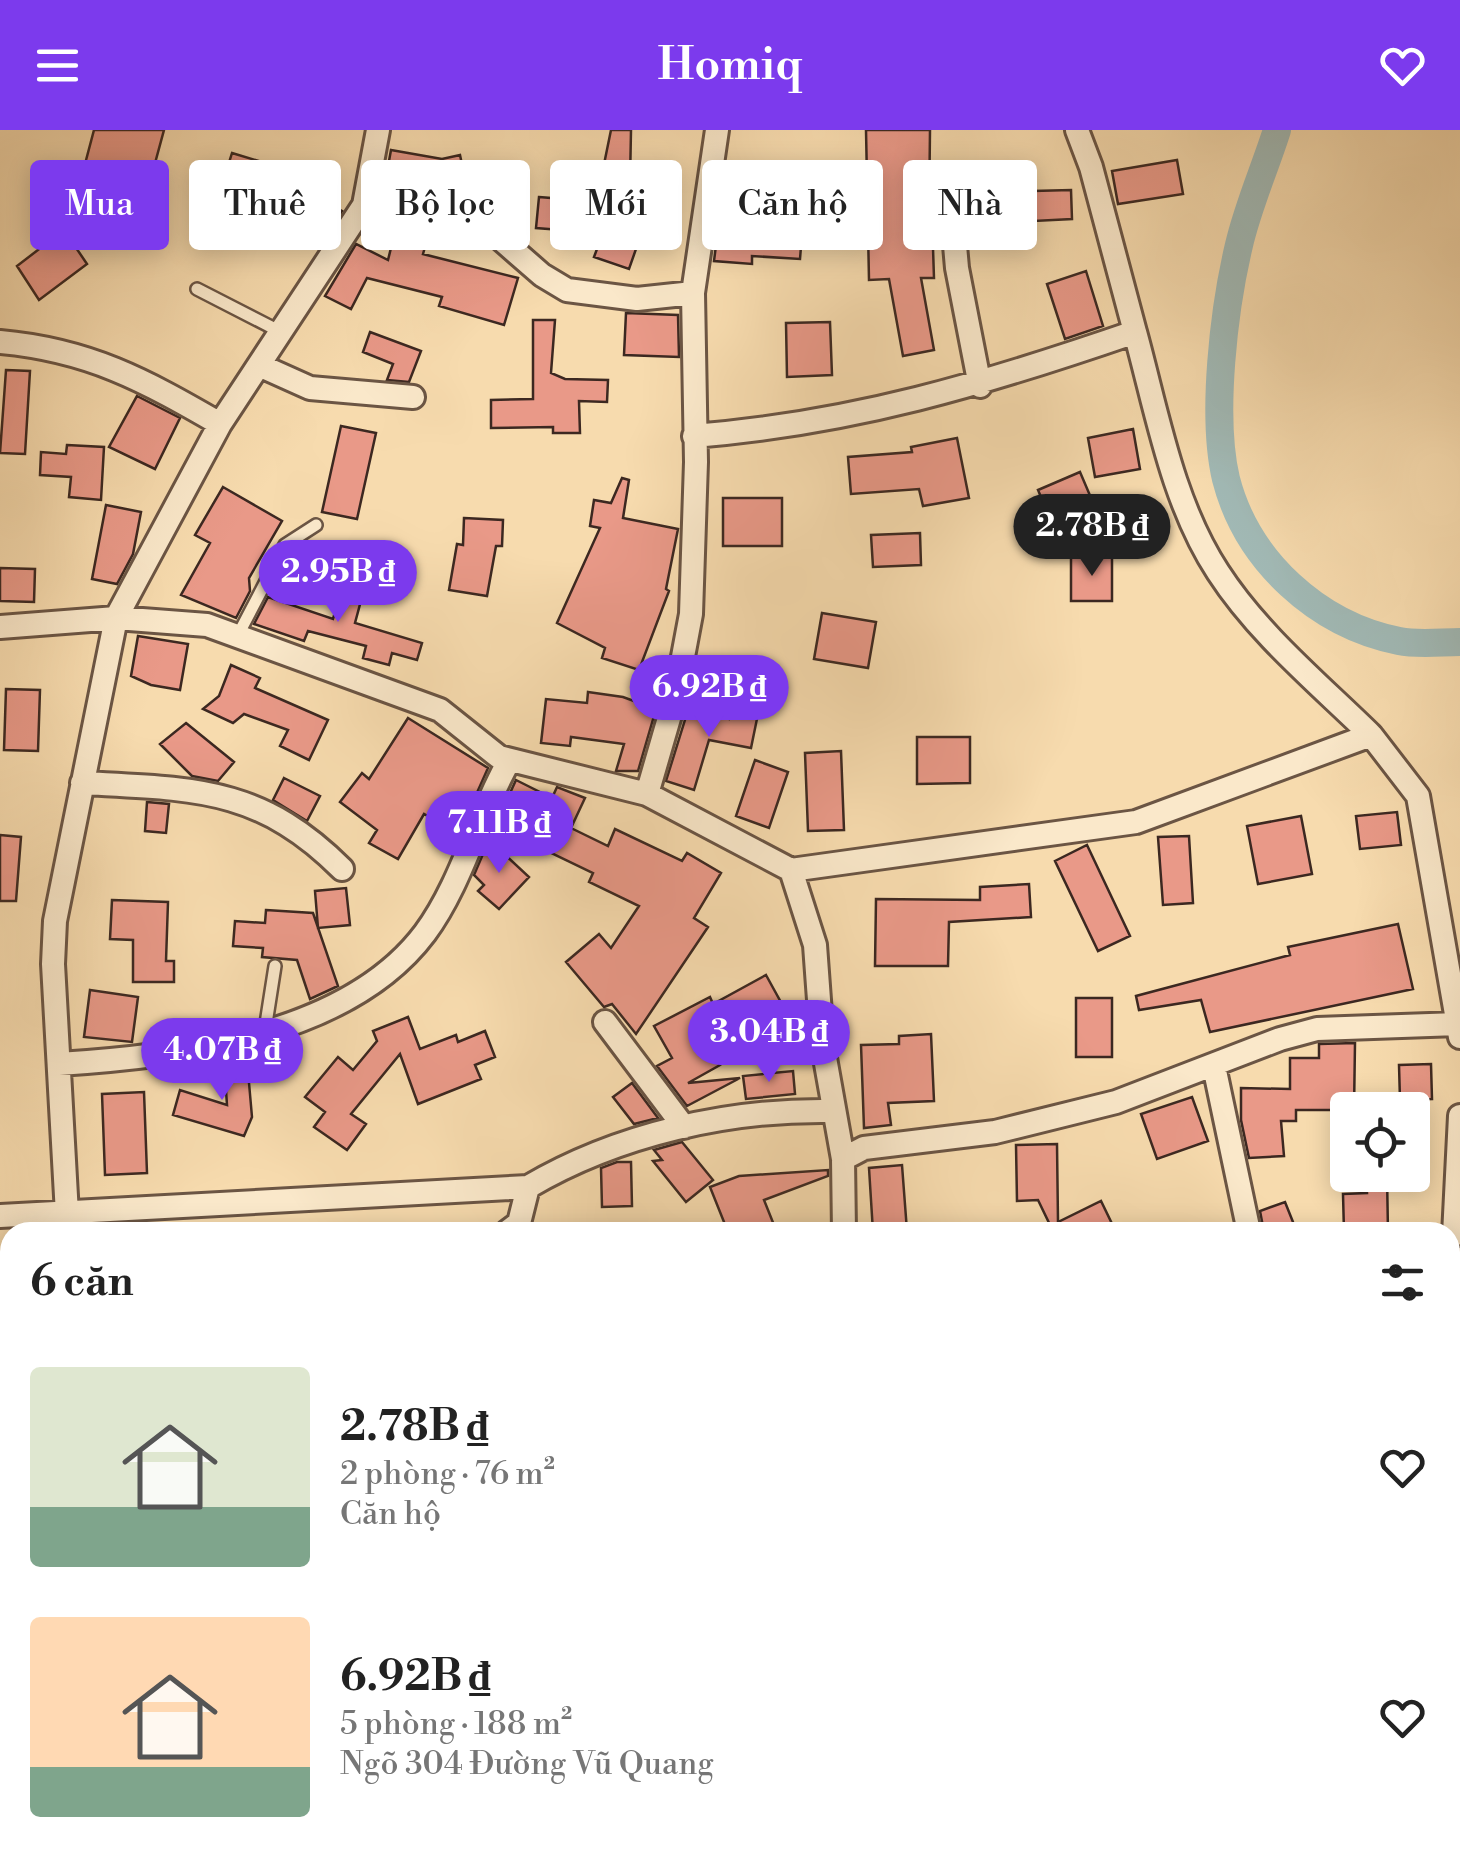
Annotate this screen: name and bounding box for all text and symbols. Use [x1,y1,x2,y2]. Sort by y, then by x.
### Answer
text: Homiq [657,37,803,94]
icon: menu [30,38,85,93]
icon: heart [1375,38,1430,93]
chip: Mua [30,160,169,250]
chip: Thuê [189,160,341,250]
chip: Bộ lọc [361,160,530,250]
chip: Mới [550,160,682,250]
chip: Căn hộ [702,160,883,250]
chip: Nhà [903,160,1037,250]
pin: 2.78B ₫ [1000,494,1184,579]
text: 2.78B ₫ [1035,506,1149,546]
pin: 2.95B ₫ [246,540,430,625]
text: 2.95B ₫ [281,552,395,592]
pin: 6.92B ₫ [617,655,801,740]
text: 6.92B ₫ [652,667,766,707]
pin: 7.11B ₫ [407,791,591,876]
text: 7.11B ₫ [447,803,551,843]
pin: 3.04B ₫ [677,1000,861,1085]
text: 3.04B ₫ [710,1012,828,1052]
pin: 4.07B ₫ [130,1018,314,1103]
text: 4.07B ₫ [163,1030,281,1070]
map controls [1330,1092,1430,1192]
button: locate [1330,1092,1430,1192]
icon: filters [1375,1255,1430,1310]
text: 6 căn [30,1256,134,1309]
text: 2.78B ₫ [340,1401,488,1454]
icon: home [110,1407,230,1527]
icon: heart [1375,1440,1430,1495]
text: 2 phòng · 76 m² [340,1454,555,1494]
text: Căn hộ [340,1494,441,1534]
text: 6.92B ₫ [340,1651,490,1704]
icon: home [110,1657,230,1777]
icon: heart [1375,1690,1430,1745]
text: 5 phòng · 188 m² [340,1704,572,1744]
text: Ngõ 304 Đường Vũ Quang [340,1744,714,1784]

